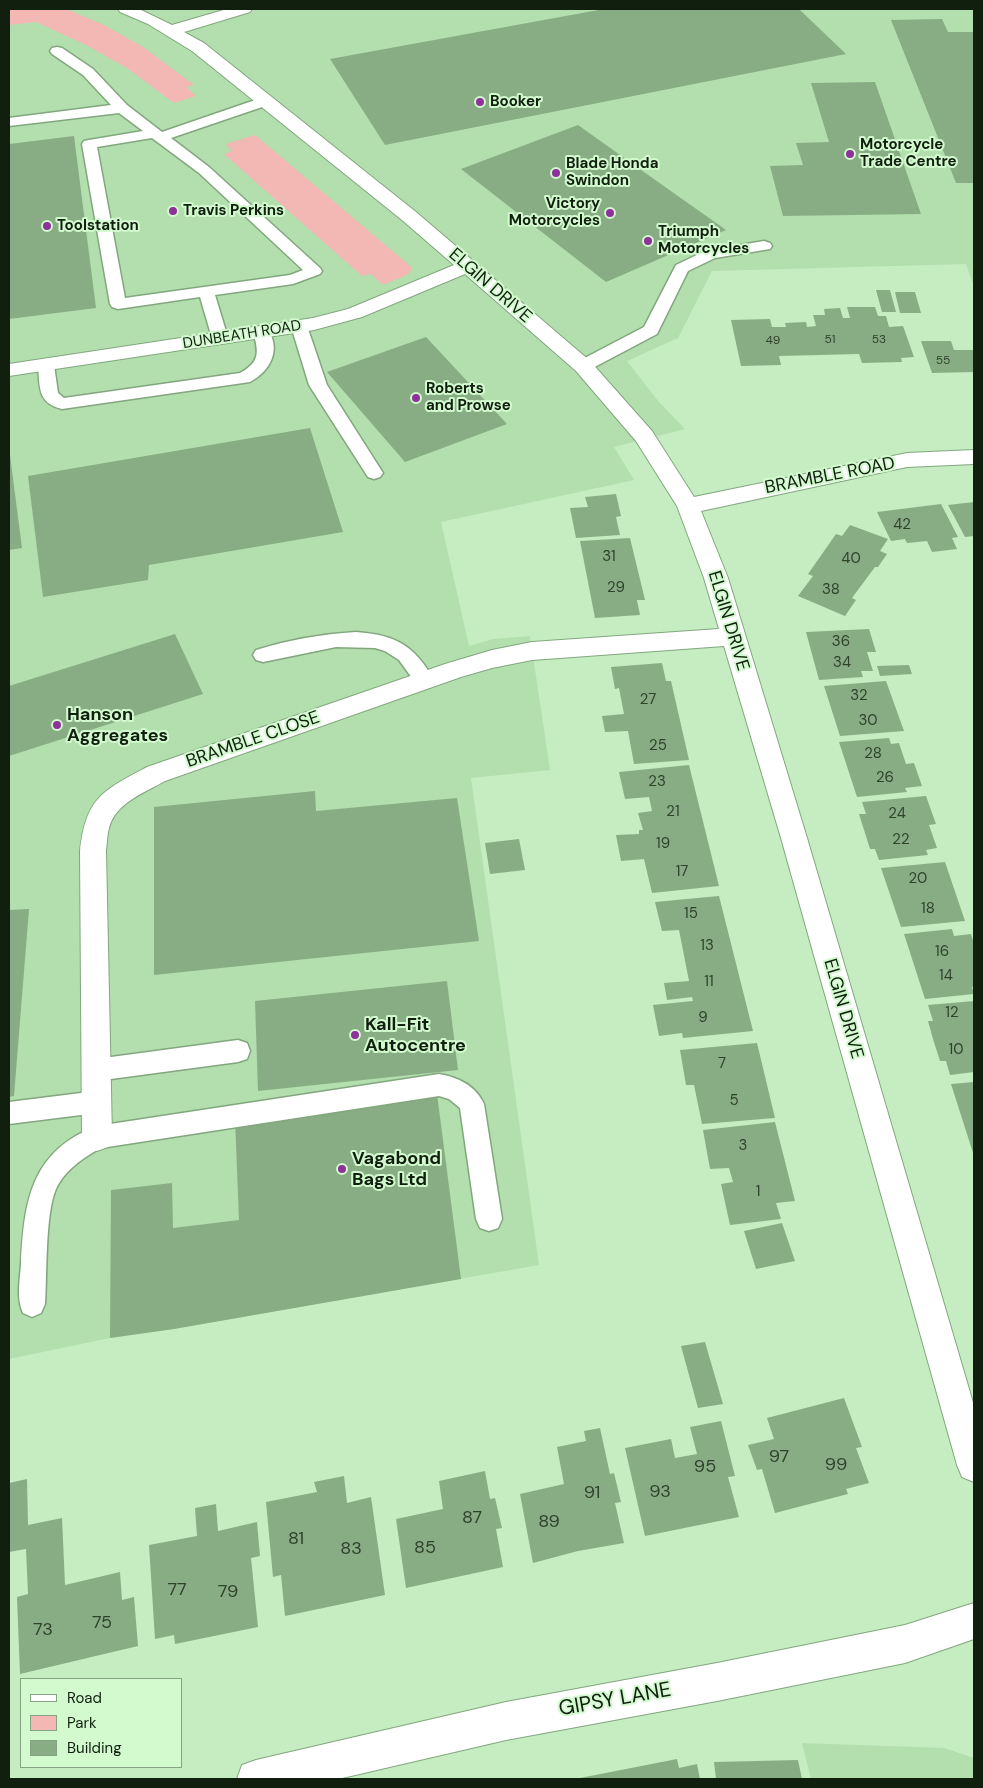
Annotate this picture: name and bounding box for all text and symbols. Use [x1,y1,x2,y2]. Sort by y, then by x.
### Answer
place label: Booker [490,93,541,111]
marker: Booker [474,96,486,108]
place label: Motorcycle Trade Centre [860,136,956,171]
marker: Motorcycle Trade Centre [844,148,856,160]
place label: Blade Honda Swindon [566,155,658,190]
marker: Blade Honda Swindon [550,167,562,179]
place label: Victory Motorcycles [509,195,600,230]
place label: Travis Perkins [183,202,284,220]
marker: Travis Perkins [167,205,179,217]
marker: Victory Motorcycles [604,207,616,219]
place label: Toolstation [57,217,139,235]
marker: Toolstation [41,220,53,232]
place label: Triumph Motorcycles [658,223,749,258]
marker: Triumph Motorcycles [642,235,654,247]
street label: ELGIN DRIVE [444,244,536,328]
street label: DUNBEATH ROAD [182,317,302,353]
house number: 51 [824,333,836,347]
house number: 53 [872,333,886,347]
house number: 49 [766,334,780,348]
house number: 55 [936,354,950,368]
place label: Roberts and Prowse [426,380,511,415]
marker: Roberts and Prowse [410,392,422,404]
street label: BRAMBLE ROAD [763,453,897,499]
house number: 42 [893,516,911,534]
house number: 31 [602,548,616,566]
house number: 40 [841,550,861,568]
street label: ELGIN DRIVE [703,569,753,673]
house number: 29 [607,579,625,597]
house number: 38 [822,581,840,599]
house number: 36 [832,633,850,651]
house number: 34 [833,654,851,672]
house number: 32 [850,687,868,705]
house number: 27 [640,691,656,709]
place label: Hanson Aggregates [67,704,168,746]
street label: BRAMBLE CLOSE [183,707,323,773]
house number: 30 [858,712,878,730]
marker: Hanson Aggregates [51,719,63,731]
house number: 25 [649,737,667,755]
house number: 28 [864,745,882,763]
house number: 26 [876,769,894,787]
house number: 23 [648,773,666,791]
house number: 21 [666,803,680,821]
house number: 24 [888,805,906,823]
house number: 22 [892,831,910,849]
house number: 19 [656,835,670,853]
house number: 17 [676,863,688,881]
house number: 20 [909,870,927,888]
house number: 18 [921,900,935,918]
house number: 15 [684,905,698,923]
house number: 13 [700,937,714,955]
house number: 16 [935,943,949,961]
street label: ELGIN DRIVE [818,956,868,1062]
house number: 14 [939,967,953,985]
house number: 11 [704,973,714,991]
house number: 12 [945,1004,959,1022]
house number: 9 [698,1009,708,1027]
place label: Kall-Fit Autocentre [365,1014,466,1056]
marker: Kall-Fit Autocentre [349,1029,361,1041]
house number: 10 [949,1041,963,1059]
house number: 7 [718,1055,726,1073]
house number: 5 [729,1092,739,1110]
house number: 3 [739,1137,747,1155]
place label: Vagabond Bags Ltd [352,1148,441,1190]
marker: Vagabond Bags Ltd [336,1163,348,1175]
house number: 1 [756,1183,760,1201]
house number: 97 [769,1446,789,1468]
house number: 99 [825,1454,847,1476]
house number: 95 [694,1456,716,1478]
house number: 93 [649,1481,671,1503]
house number: 91 [584,1482,600,1504]
house number: 87 [462,1507,482,1529]
house number: 89 [538,1511,560,1533]
house number: 81 [288,1528,304,1550]
house number: 85 [414,1537,436,1559]
house number: 83 [340,1538,362,1560]
house number: 77 [167,1579,187,1601]
house number: 79 [218,1581,238,1603]
house number: 75 [92,1612,112,1634]
house number: 73 [33,1619,53,1641]
legend [20,1678,182,1768]
street label: GIPSY LANE [557,1678,673,1722]
text: Road [67,1688,102,1708]
text: Park [67,1713,97,1733]
text: Building [67,1738,122,1758]

